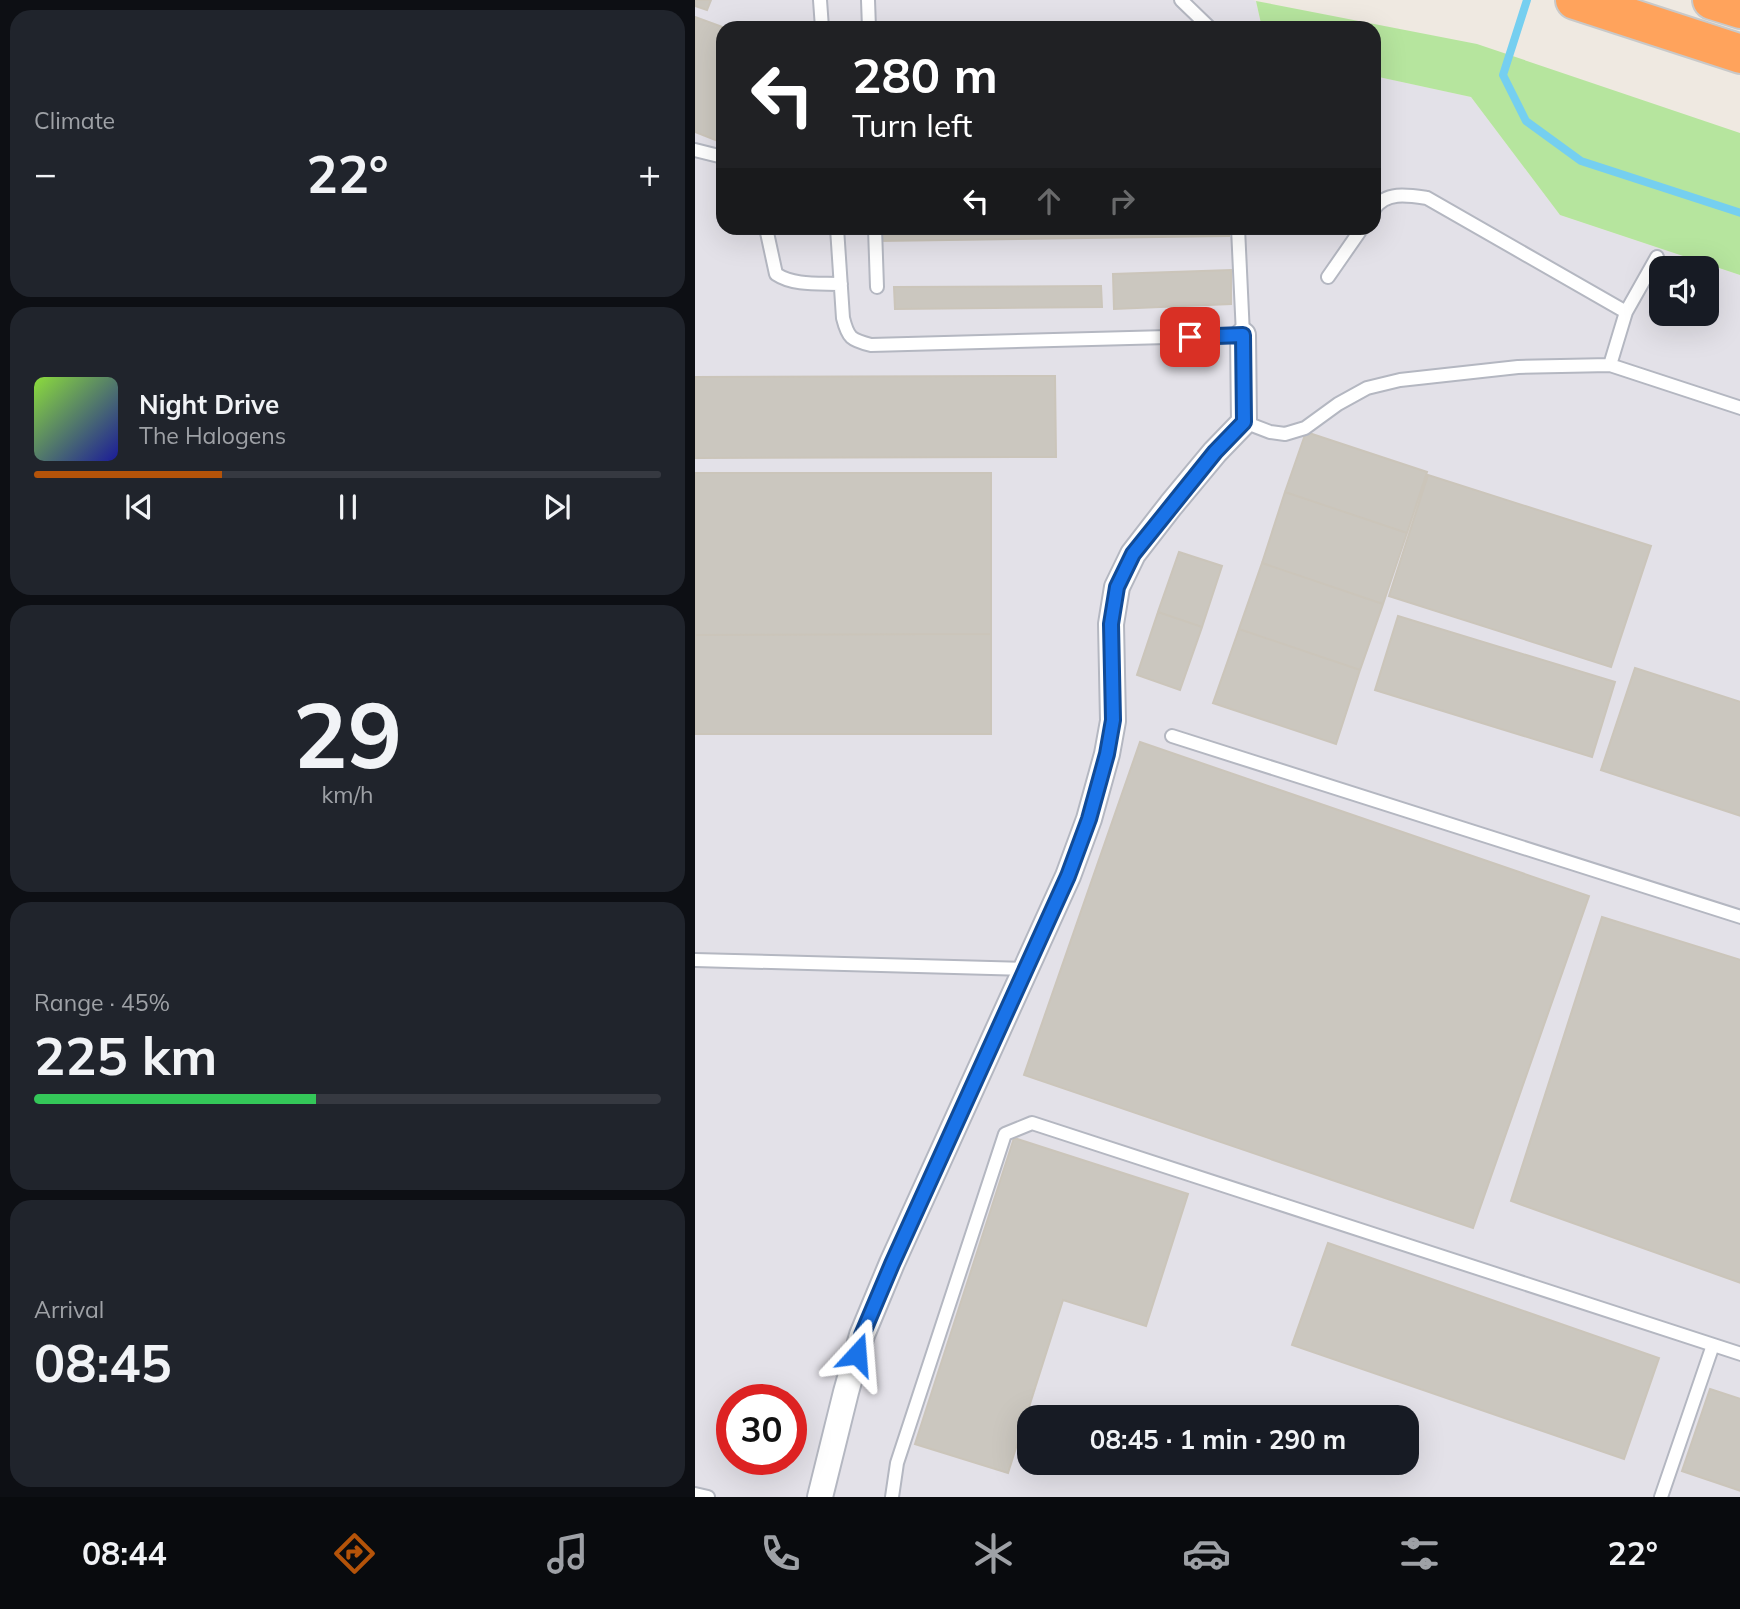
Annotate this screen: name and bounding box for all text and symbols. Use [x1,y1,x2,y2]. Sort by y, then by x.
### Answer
text: 280 m [852,44,998,105]
icon: left [737,49,828,140]
text: Turn left [852,105,972,145]
text: Climate [34,106,115,135]
text: 22° [306,141,389,206]
text: − [34,149,57,197]
text: + [638,149,661,197]
icon: left [957,182,995,220]
icon: ahead [1030,182,1068,220]
icon: right [1103,182,1141,220]
map controls [1649,256,1719,326]
button: sound [1649,256,1719,326]
pin [1160,307,1220,367]
icon: arrive [1171,318,1209,356]
text: Night Drive [139,388,279,421]
text: The Halogens [139,421,286,450]
icon: previous [120,488,158,526]
icon: pause [329,488,367,526]
icon: next [538,488,576,526]
text: 29 [293,677,402,791]
text: km/h [321,780,374,809]
text: Range · 45% [34,988,170,1017]
text: 225 km [34,1023,217,1088]
text: Arrival [34,1295,104,1324]
position arrow [820,1317,894,1391]
text: 08:45 [34,1330,172,1395]
speed limit sign: 30 [716,1384,807,1475]
text: 08:45 · 1 min · 290 m [1090,1423,1346,1456]
icon: directions [330,1529,379,1578]
icon: music [543,1529,592,1578]
icon: phone [756,1529,805,1578]
icon: climate [969,1529,1018,1578]
icon: car [1182,1529,1231,1578]
icon: filters [1395,1529,1444,1578]
text: 08:44 [82,1533,167,1573]
text: 22° [1607,1533,1658,1573]

